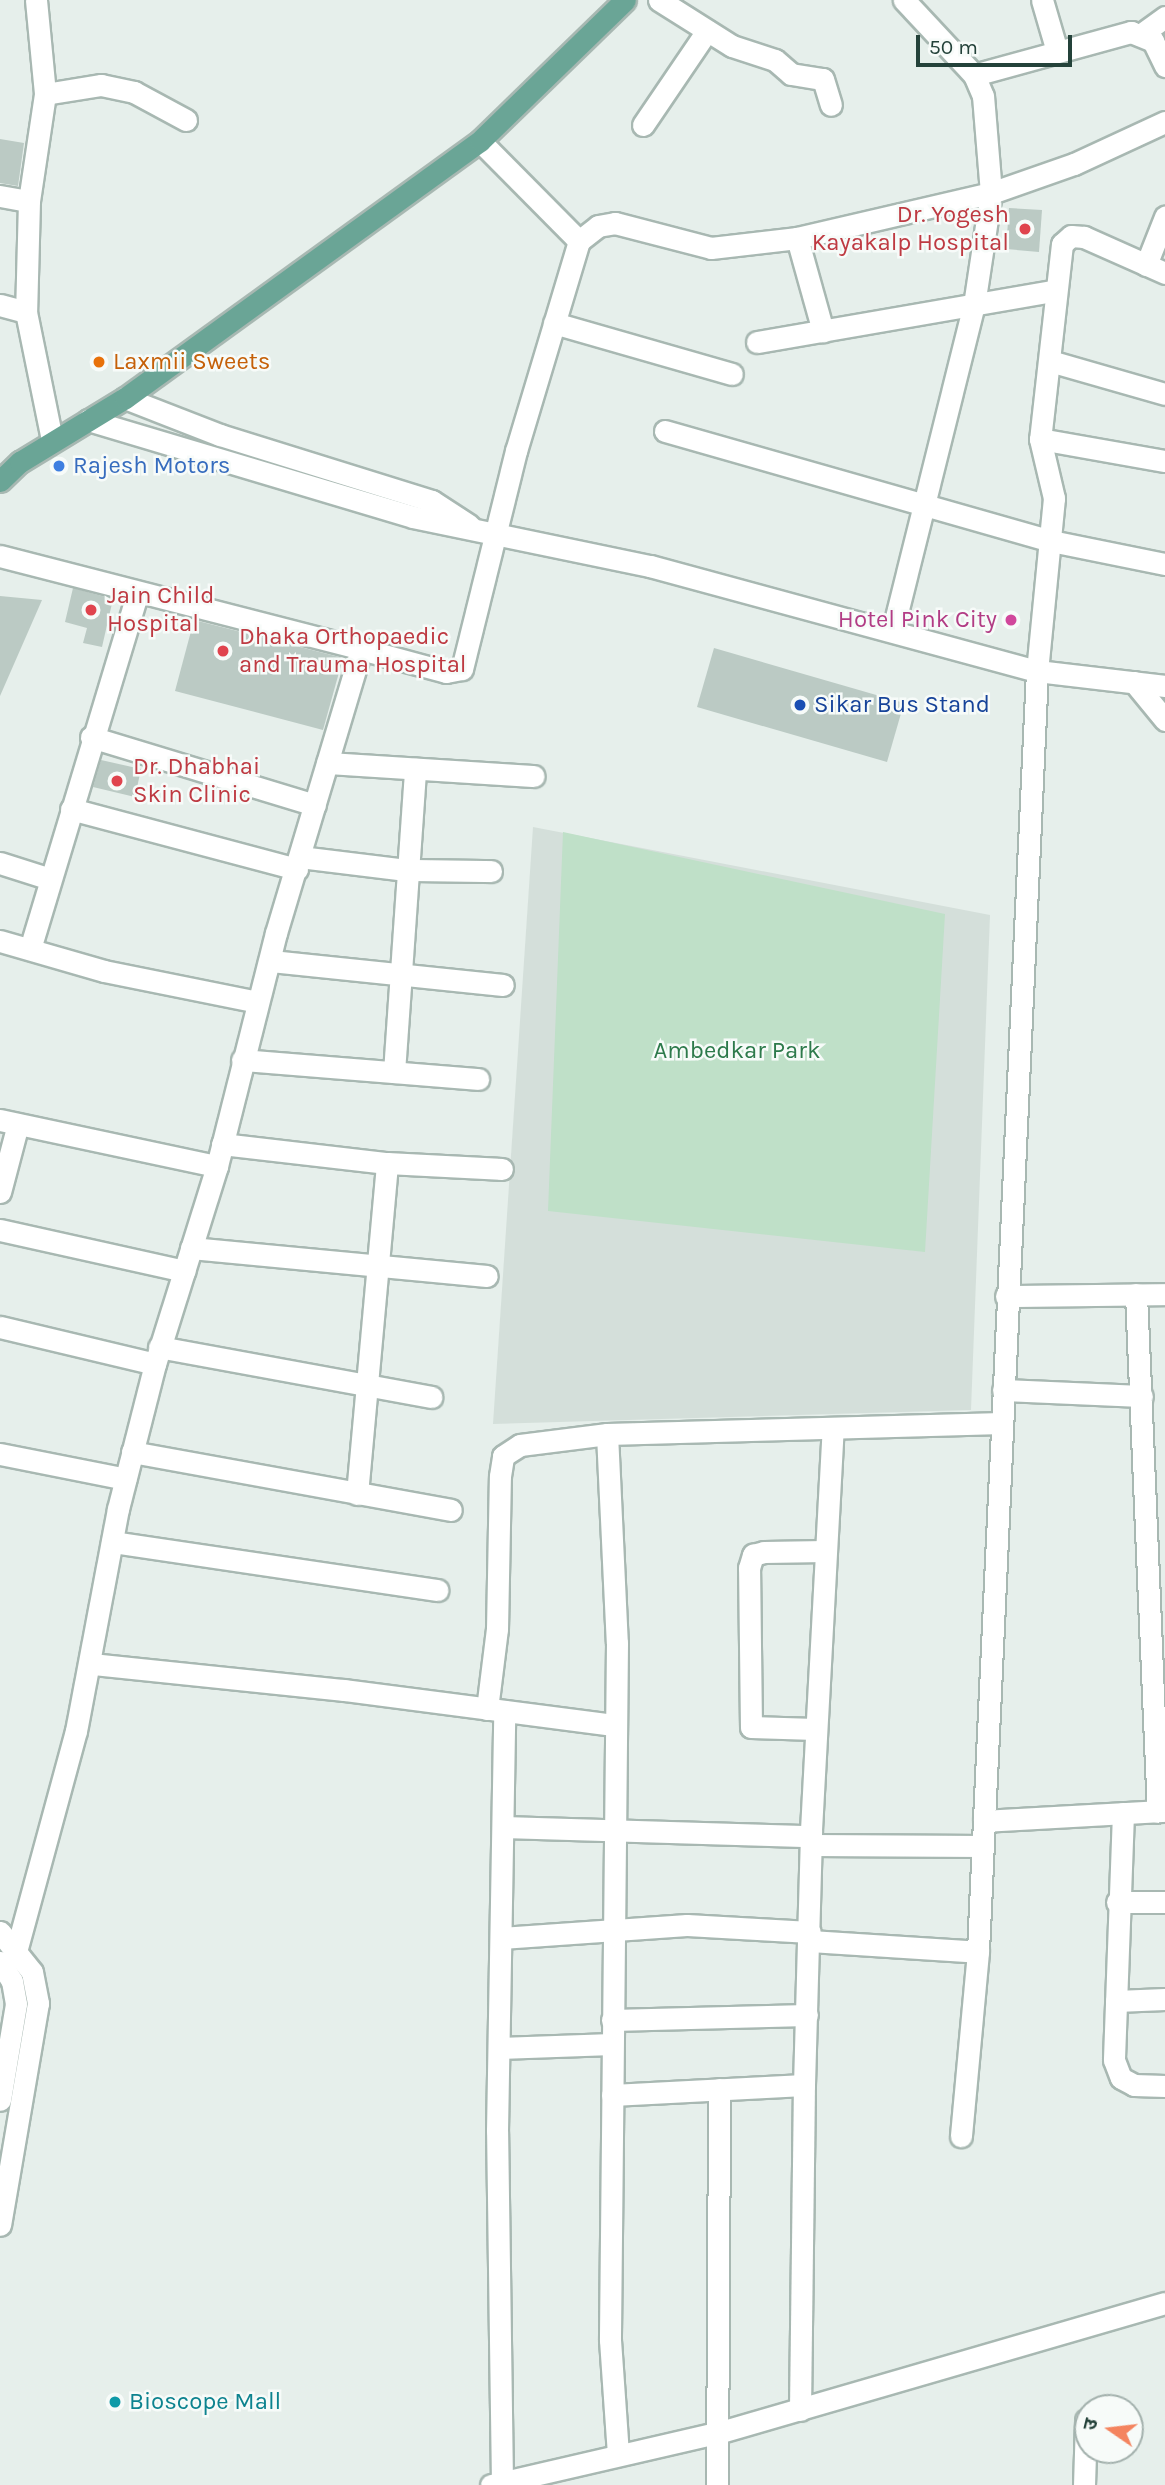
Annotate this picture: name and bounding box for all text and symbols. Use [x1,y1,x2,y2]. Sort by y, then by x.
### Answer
scale bar [920,21,1076,65]
text: 50 m [929,35,978,59]
place label: Dr. Yogesh Kayakalp Hospital [812,201,1009,257]
marker: Dr. Yogesh Kayakalp Hospital [1015,219,1035,239]
place label: Laxmii Sweets [113,348,270,376]
marker: Laxmii Sweets [91,354,107,370]
place label: Rajesh Motors [73,452,230,480]
marker: Rajesh Motors [51,458,67,474]
place label: Jain Child Hospital [107,582,215,638]
marker: Jain Child Hospital [81,600,101,620]
place label: Hotel Pink City [838,606,997,634]
marker: Hotel Pink City [1003,612,1019,628]
place label: Dhaka Orthopaedic and Trauma Hospital [239,623,467,679]
marker: Dhaka Orthopaedic and Trauma Hospital [213,641,233,661]
place label: Sikar Bus Stand [814,691,990,719]
marker: Sikar Bus Stand [792,697,808,713]
place label: Dr. Dhabhai Skin Clinic [133,753,260,809]
marker: Dr. Dhabhai Skin Clinic [107,771,127,791]
park label: Ambedkar Park [654,1037,820,1065]
place label: Bioscope Mall [129,2388,281,2416]
marker: Bioscope Mall [107,2394,123,2410]
north arrow [1074,2394,1144,2464]
text: उ [1079,2416,1103,2432]

